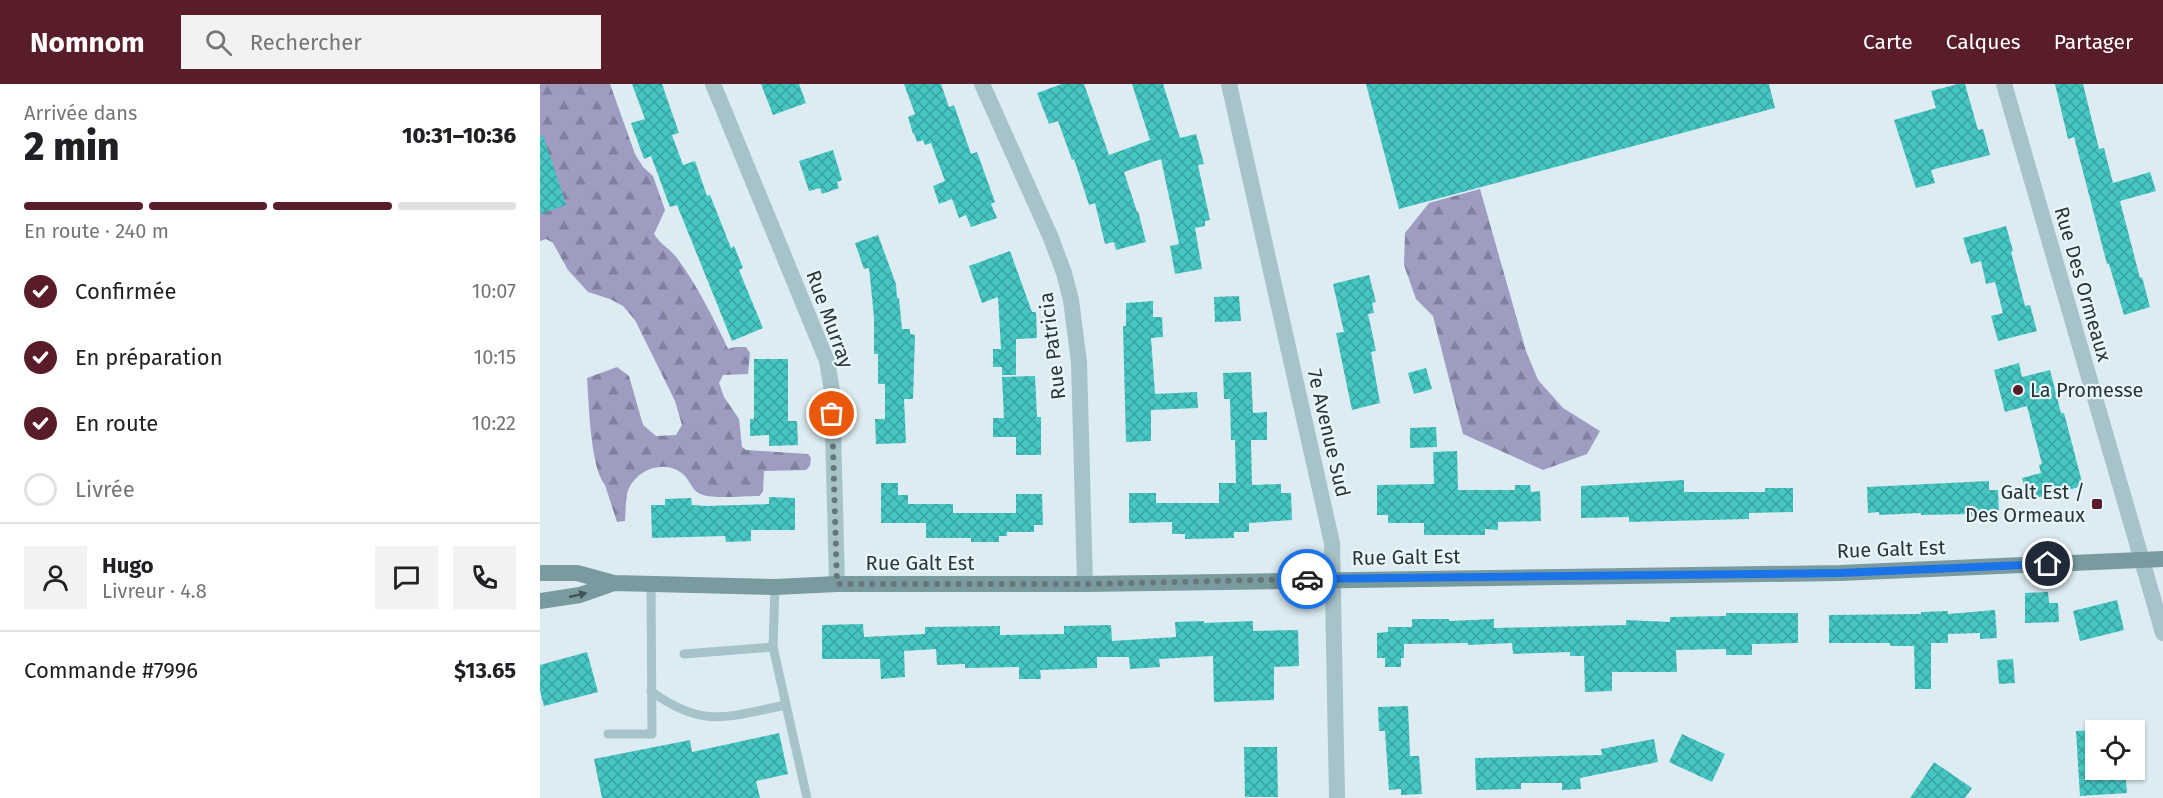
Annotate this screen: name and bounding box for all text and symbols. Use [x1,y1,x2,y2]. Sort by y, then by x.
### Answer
search box [181,15,601,69]
text: Nomnom [30,26,145,59]
icon: search [202,26,235,59]
text: Rechercher [250,29,362,56]
text: Carte [1863,29,1913,55]
text: Calques [1946,29,2021,55]
text: Partager [2054,29,2133,55]
text: Arrivée dans [24,101,137,125]
text: 10:31–10:36 [402,122,516,149]
text: 2 min [24,124,120,170]
street label: Rue Des Ormeaux [2049,204,2117,364]
text: En route · 240 m [24,219,169,243]
street label: Rue Murray [801,267,859,371]
icon: check [24,275,57,308]
text: Confirmée [75,278,177,305]
text: 10:07 [472,279,516,303]
street label: Rue Patricia [1034,291,1070,401]
icon: check [24,341,57,374]
text: En préparation [75,344,223,371]
text: 10:15 [474,345,516,369]
street label: 7e Avenue Sud [1303,367,1355,499]
place label: La Promesse [2030,378,2143,402]
marker: La Promesse [2011,383,2025,397]
pin [806,388,857,439]
icon: bag [815,397,848,430]
icon: check [24,407,57,440]
text: En route [75,410,158,437]
text: 10:22 [472,411,516,435]
text: Livrée [75,476,135,503]
place label: Galt Est / Des Ormeaux [1965,480,2085,527]
marker: Galt Est / Des Ormeaux [2090,497,2104,511]
street label: Rue Galt Est [1836,535,1947,563]
pin [2022,538,2073,589]
street label: Rue Galt Est [1351,544,1461,570]
button: person [24,546,87,609]
button: chat [375,546,438,609]
button: phone [453,546,516,609]
icon: home [2031,547,2064,580]
courier [1277,549,1337,609]
street label: Rue Galt Est [866,551,975,575]
text: Hugo [102,552,154,579]
icon: car [1291,563,1324,596]
text: Livreur · 4.8 [102,579,207,603]
one-way arrow [568,589,587,599]
text: Commande #7996 [24,657,198,684]
text: $13.65 [454,657,516,684]
map controls [2085,720,2145,780]
button: locate [2085,720,2145,780]

